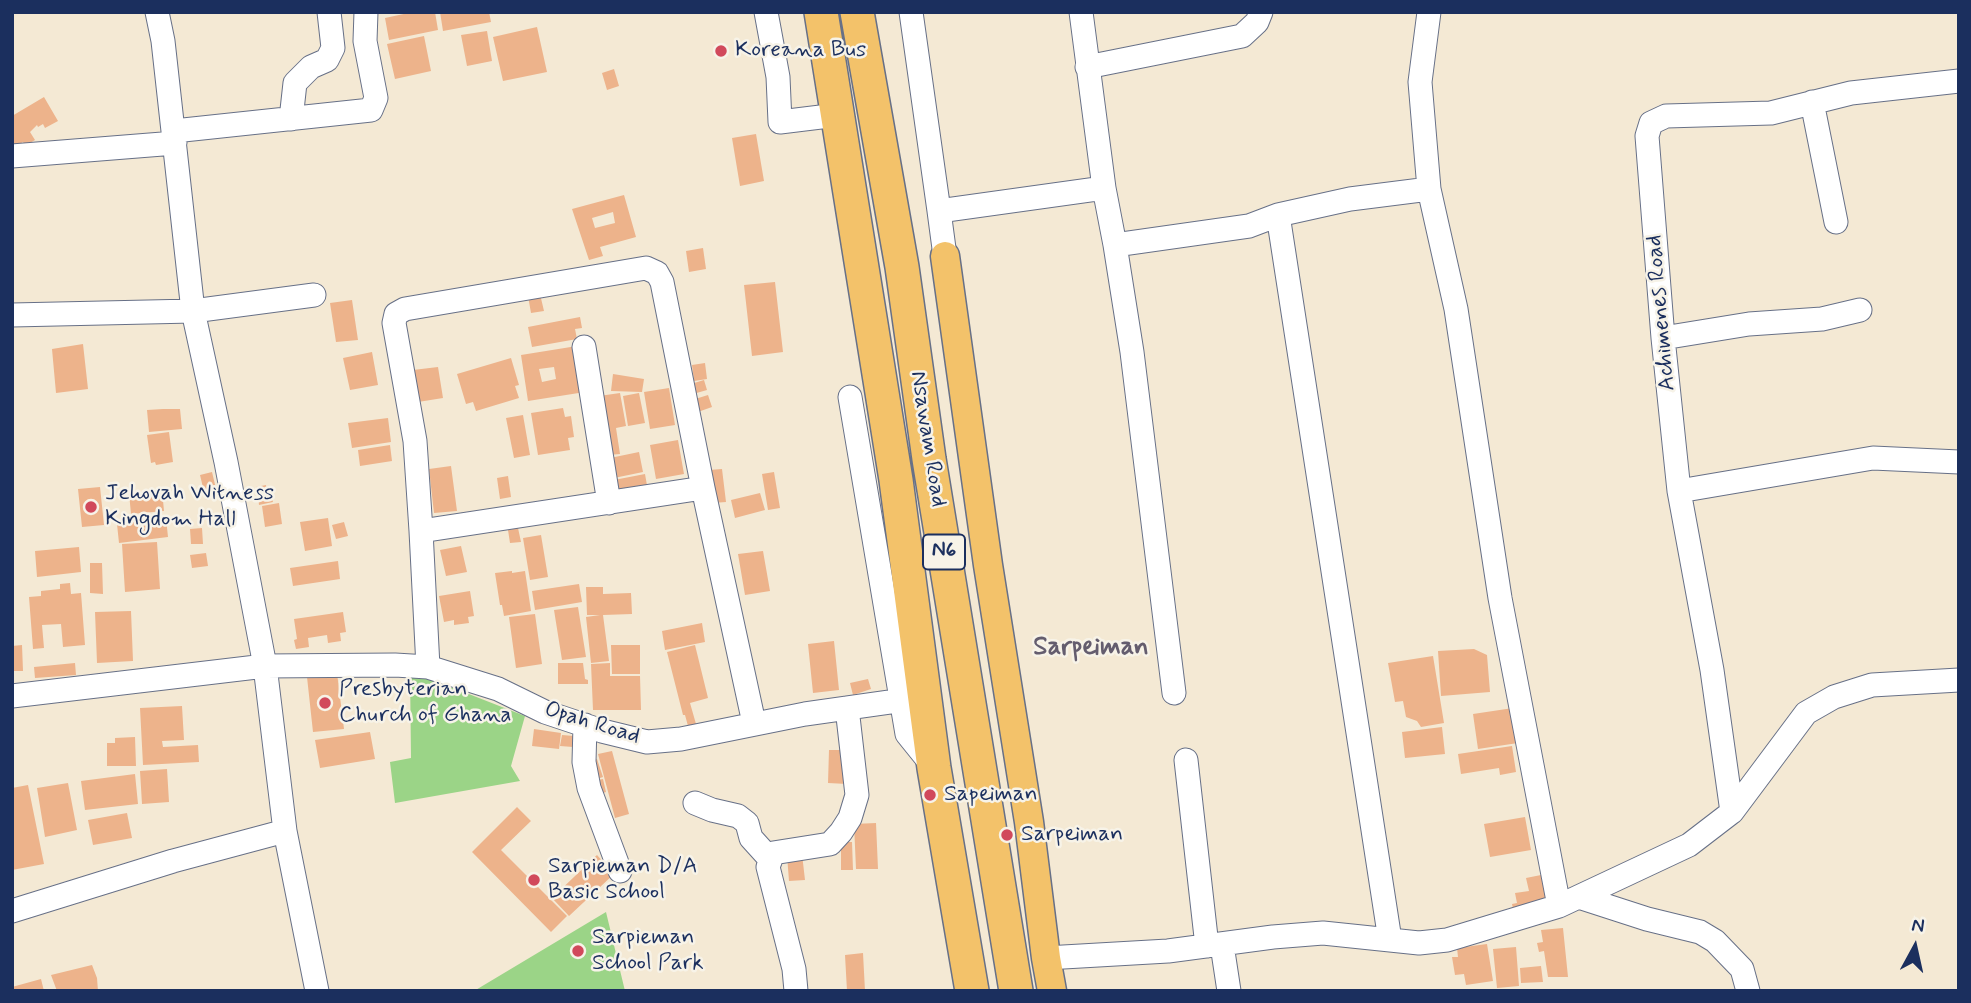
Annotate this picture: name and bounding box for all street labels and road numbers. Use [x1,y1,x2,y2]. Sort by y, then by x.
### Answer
street label: Achimenes Road [1641,234,1683,392]
street label: Nsawam Road [903,369,951,509]
road number: N6 [923,534,965,570]
street label: Opah Road [541,696,643,752]

